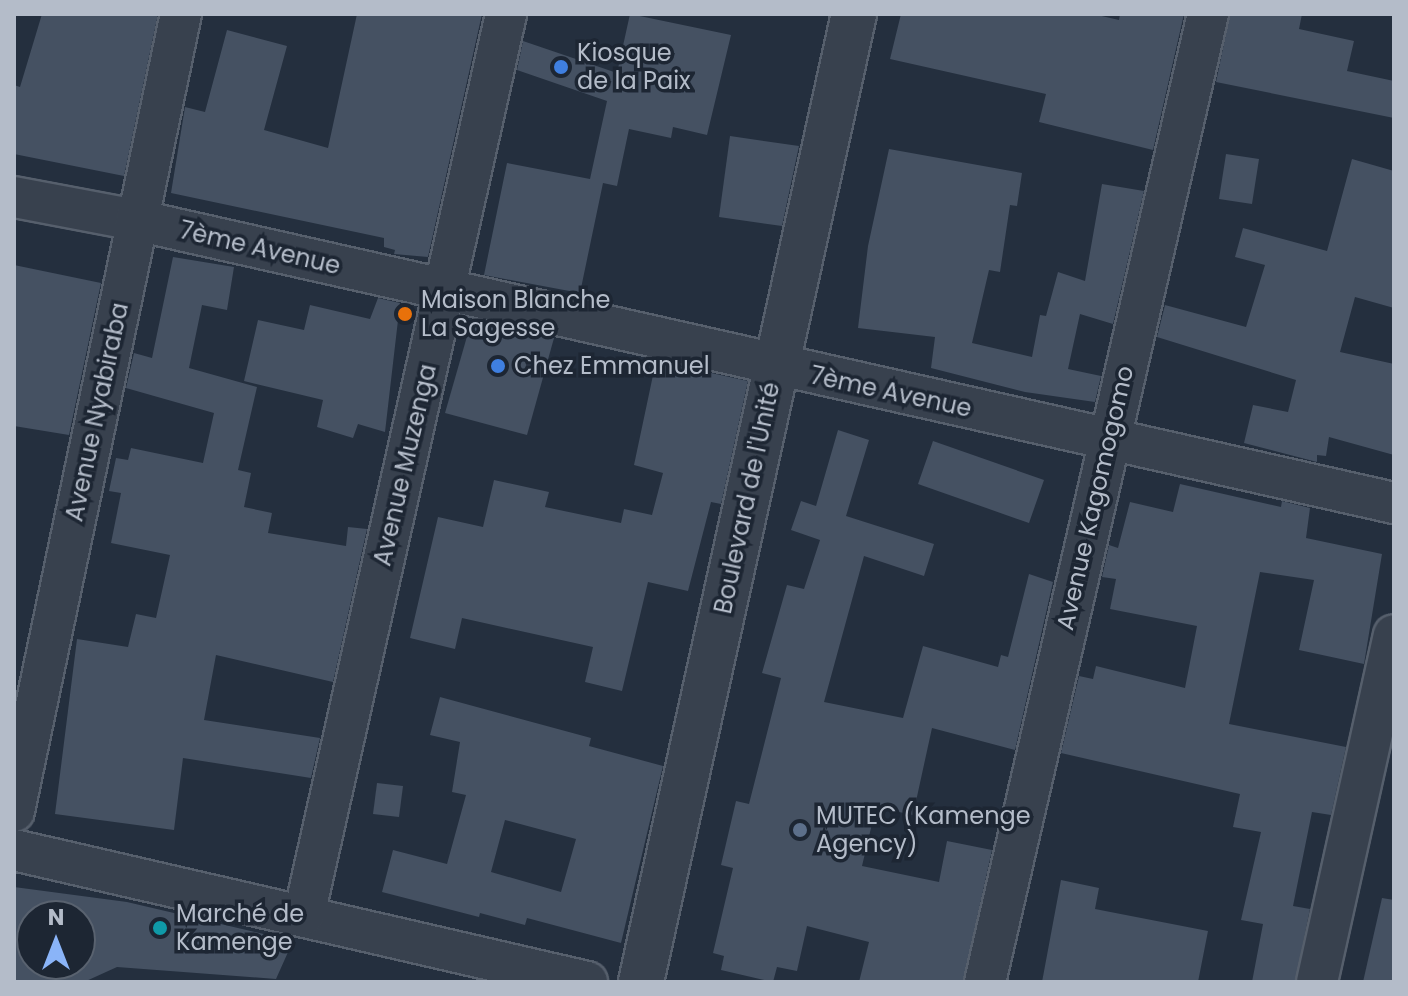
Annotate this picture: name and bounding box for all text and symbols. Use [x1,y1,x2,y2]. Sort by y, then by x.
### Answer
place label: Kiosque de la Paix [577,39,691,95]
marker: Kiosque de la Paix [552,58,570,76]
street label: 7ème Avenue [177,216,343,280]
place label: Maison Blanche La Sagesse [421,286,610,342]
street label: Avenue Nyabiraba [60,300,134,524]
marker: Maison Blanche La Sagesse [396,305,414,323]
place label: Chez Emmanuel [514,352,710,380]
marker: Chez Emmanuel [489,357,507,375]
street label: Avenue Muzenga [368,361,442,569]
street label: 7ème Avenue [808,361,974,423]
street label: Avenue Kagomogomo [1051,363,1139,633]
street label: Boulevard de l'Unité [708,380,786,616]
place label: MUTEC (Kamenge Agency) [816,802,1031,858]
marker: MUTEC (Kamenge Agency) [791,821,809,839]
north arrow [16,900,96,980]
place label: Marché de Kamenge [176,900,304,956]
text: N [48,902,64,933]
marker: Marché de Kamenge [151,919,169,937]

